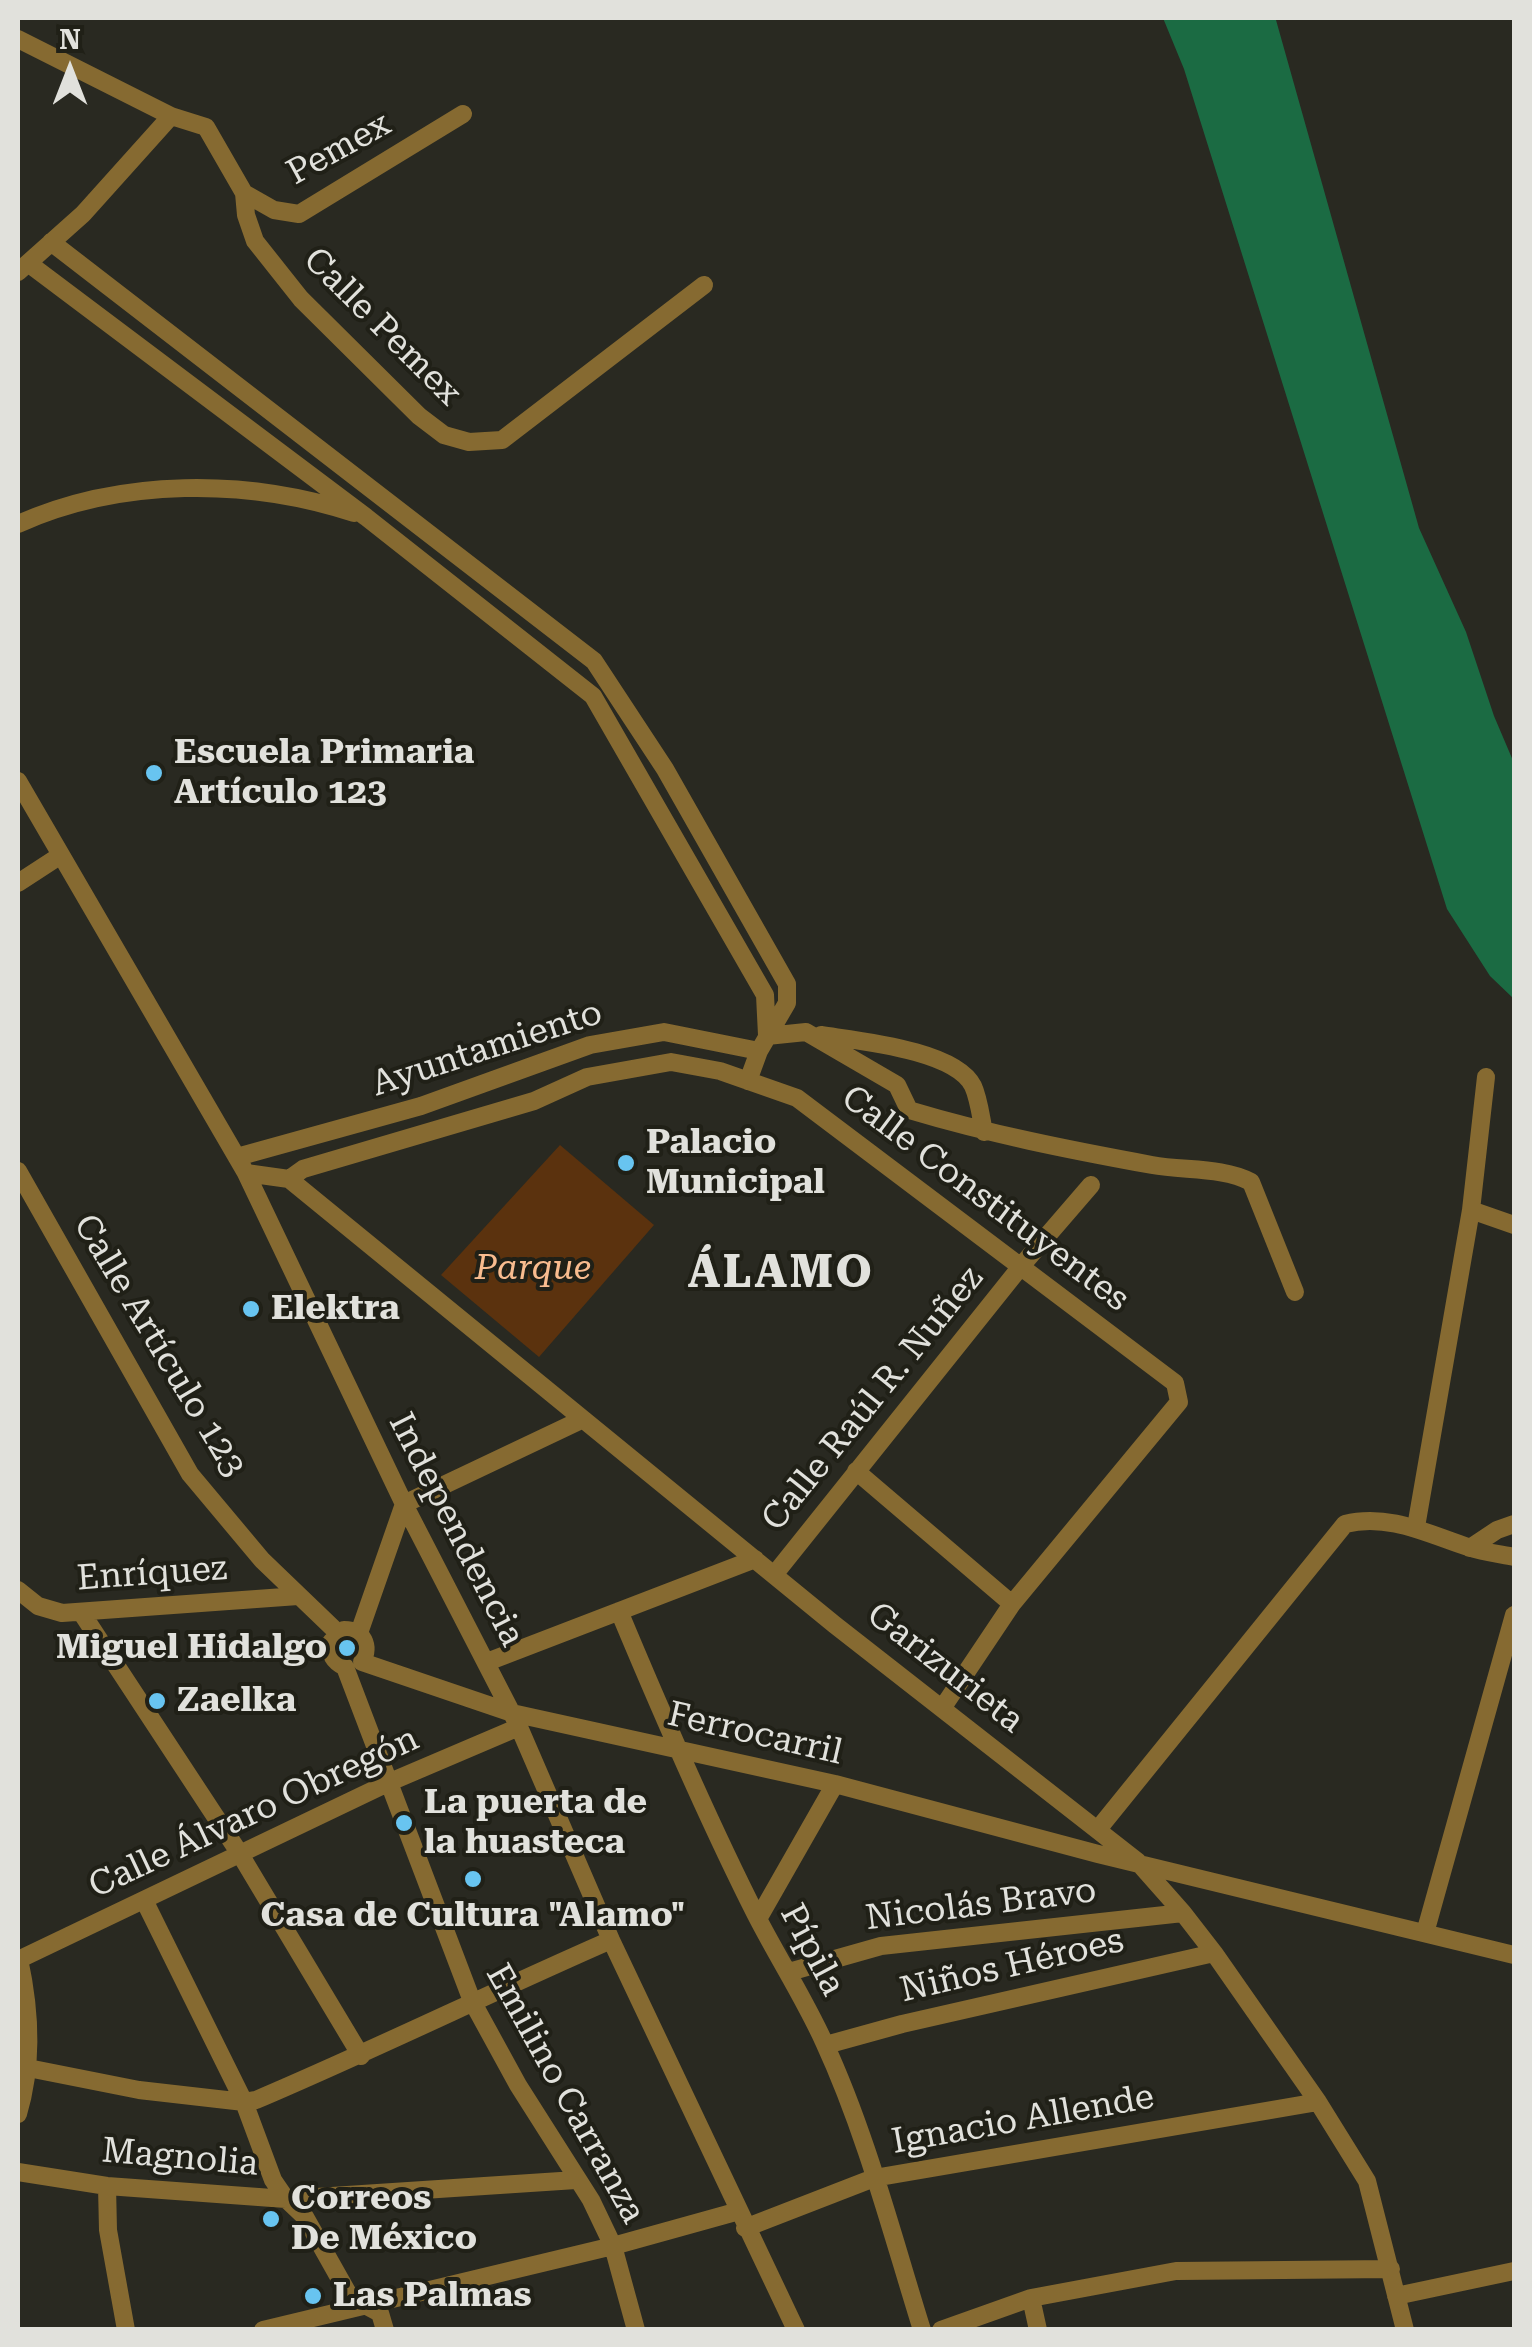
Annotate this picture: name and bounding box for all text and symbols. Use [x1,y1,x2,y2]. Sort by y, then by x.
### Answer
north arrow [20,20,120,120]
text: N [59,23,81,56]
street label: Pemex [280,104,398,194]
street label: Calle Pemex [294,239,470,415]
place label: Escuela Primaria Artículo 123 [174,732,474,814]
marker: Escuela Primaria Artículo 123 [143,762,165,784]
street label: Ayuntamiento [366,992,608,1106]
street label: Calle Constituyentes [833,1077,1137,1321]
place label: Palacio Municipal [646,1122,825,1204]
marker: Palacio Municipal [615,1152,637,1174]
street label: Calle Artículo 123 [64,1207,254,1485]
district label: ÁLAMO [688,1247,874,1301]
park label: Parque [475,1248,591,1290]
street label: Calle Raúl R. Nuñez [754,1258,992,1540]
place label: Elektra [271,1288,400,1330]
marker: Elektra [240,1298,262,1320]
street label: Independencia [379,1406,533,1654]
street label: Enríquez [76,1548,228,1600]
street label: Garizurieta [858,1594,1032,1742]
place label: Miguel Hidalgo [56,1627,327,1669]
marker: Miguel Hidalgo [336,1637,358,1659]
place label: Zaelka [177,1680,296,1722]
marker: Zaelka [146,1690,168,1712]
street label: Ferrocarril [664,1694,846,1774]
street label: Calle Álvaro Obregón [82,1718,426,1908]
place label: La puerta de la huasteca [424,1782,647,1864]
marker: La puerta de la huasteca [393,1812,415,1834]
marker: Casa de Cultura "Alamo" [462,1868,484,1890]
street label: Nicolás Bravo [863,1870,1099,1940]
place label: Casa de Cultura "Alamo" [261,1895,685,1937]
street label: Pípila [771,1897,853,2003]
street label: Niños Héroes [896,1920,1128,2012]
street label: Emilino Carranza [476,1957,654,2231]
street label: Ignacio Allende [889,2076,1157,2164]
street label: Magnolia [100,2130,260,2186]
place label: Correos De México [291,2178,477,2260]
marker: Correos De México [260,2208,282,2230]
place label: Las Palmas [333,2275,532,2317]
marker: Las Palmas [302,2285,324,2307]

